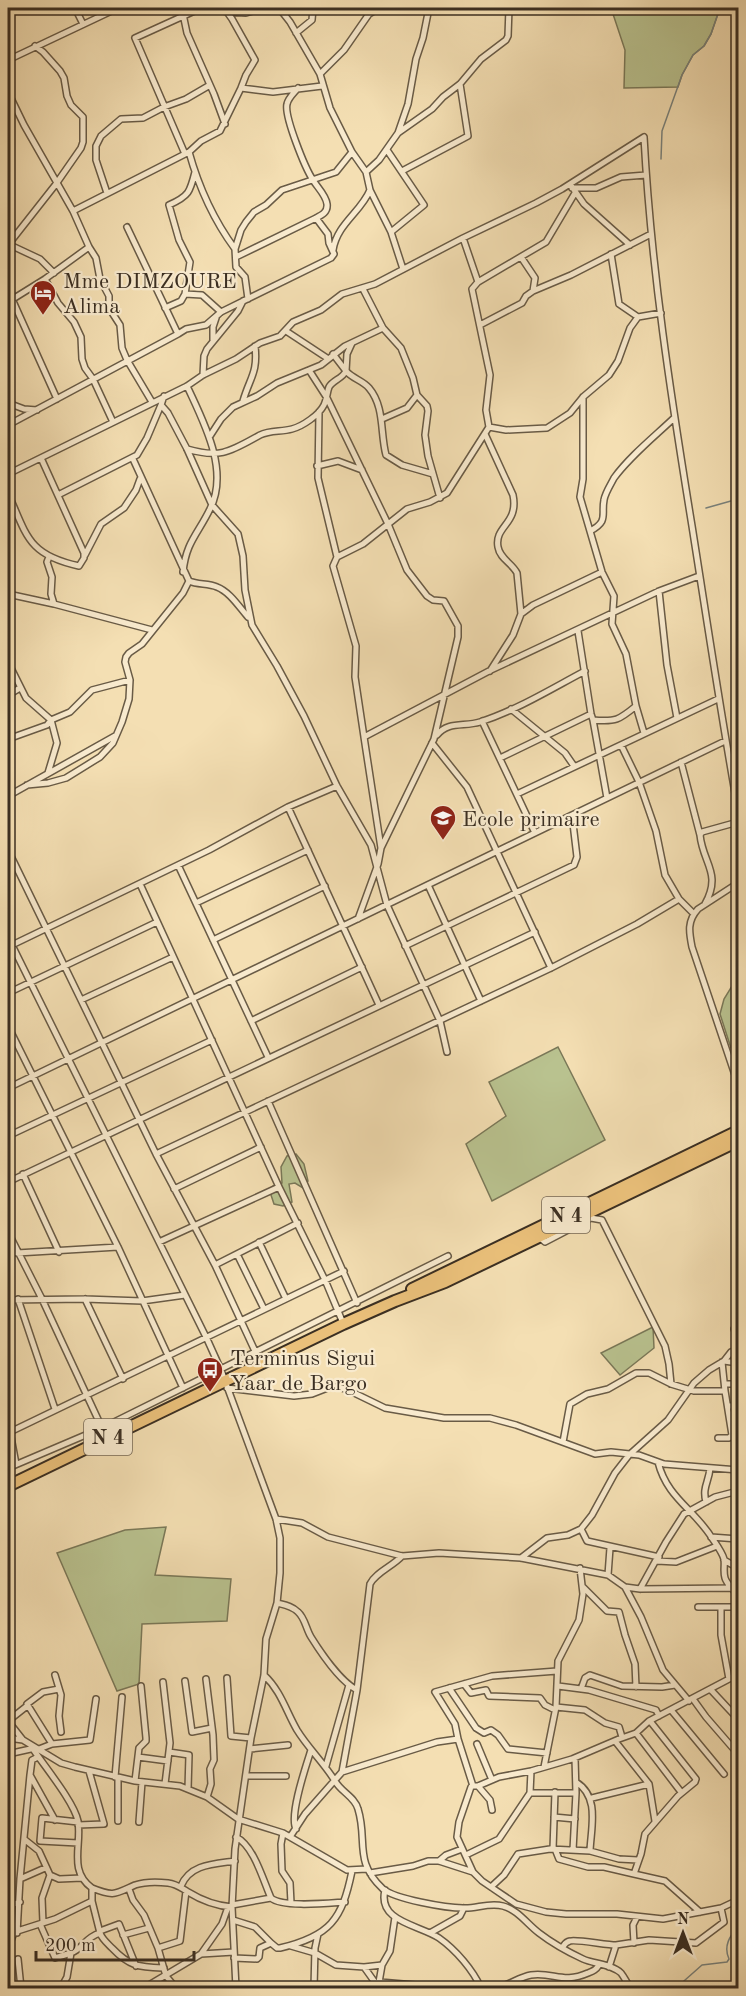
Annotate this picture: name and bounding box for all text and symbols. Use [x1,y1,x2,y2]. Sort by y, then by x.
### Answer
place label: Mme DIMZOURE Alima [63,271,237,318]
hotel icon: Mme DIMZOURE Alima [28,278,58,316]
school or university icon: Ecole primaire [428,803,458,841]
place label: Ecole primaire [462,809,600,831]
road number: N 4 [542,1197,590,1233]
place label: Terminus Sigui Yaar de Bargo [230,1348,375,1395]
bus stop icon: Terminus Sigui Yaar de Bargo [195,1355,225,1393]
road number: N 4 [84,1419,132,1455]
north arrow [653,1903,713,1963]
text: N [677,1912,690,1928]
scale bar [36,1924,194,1962]
text: 200 m [45,1937,96,1955]

